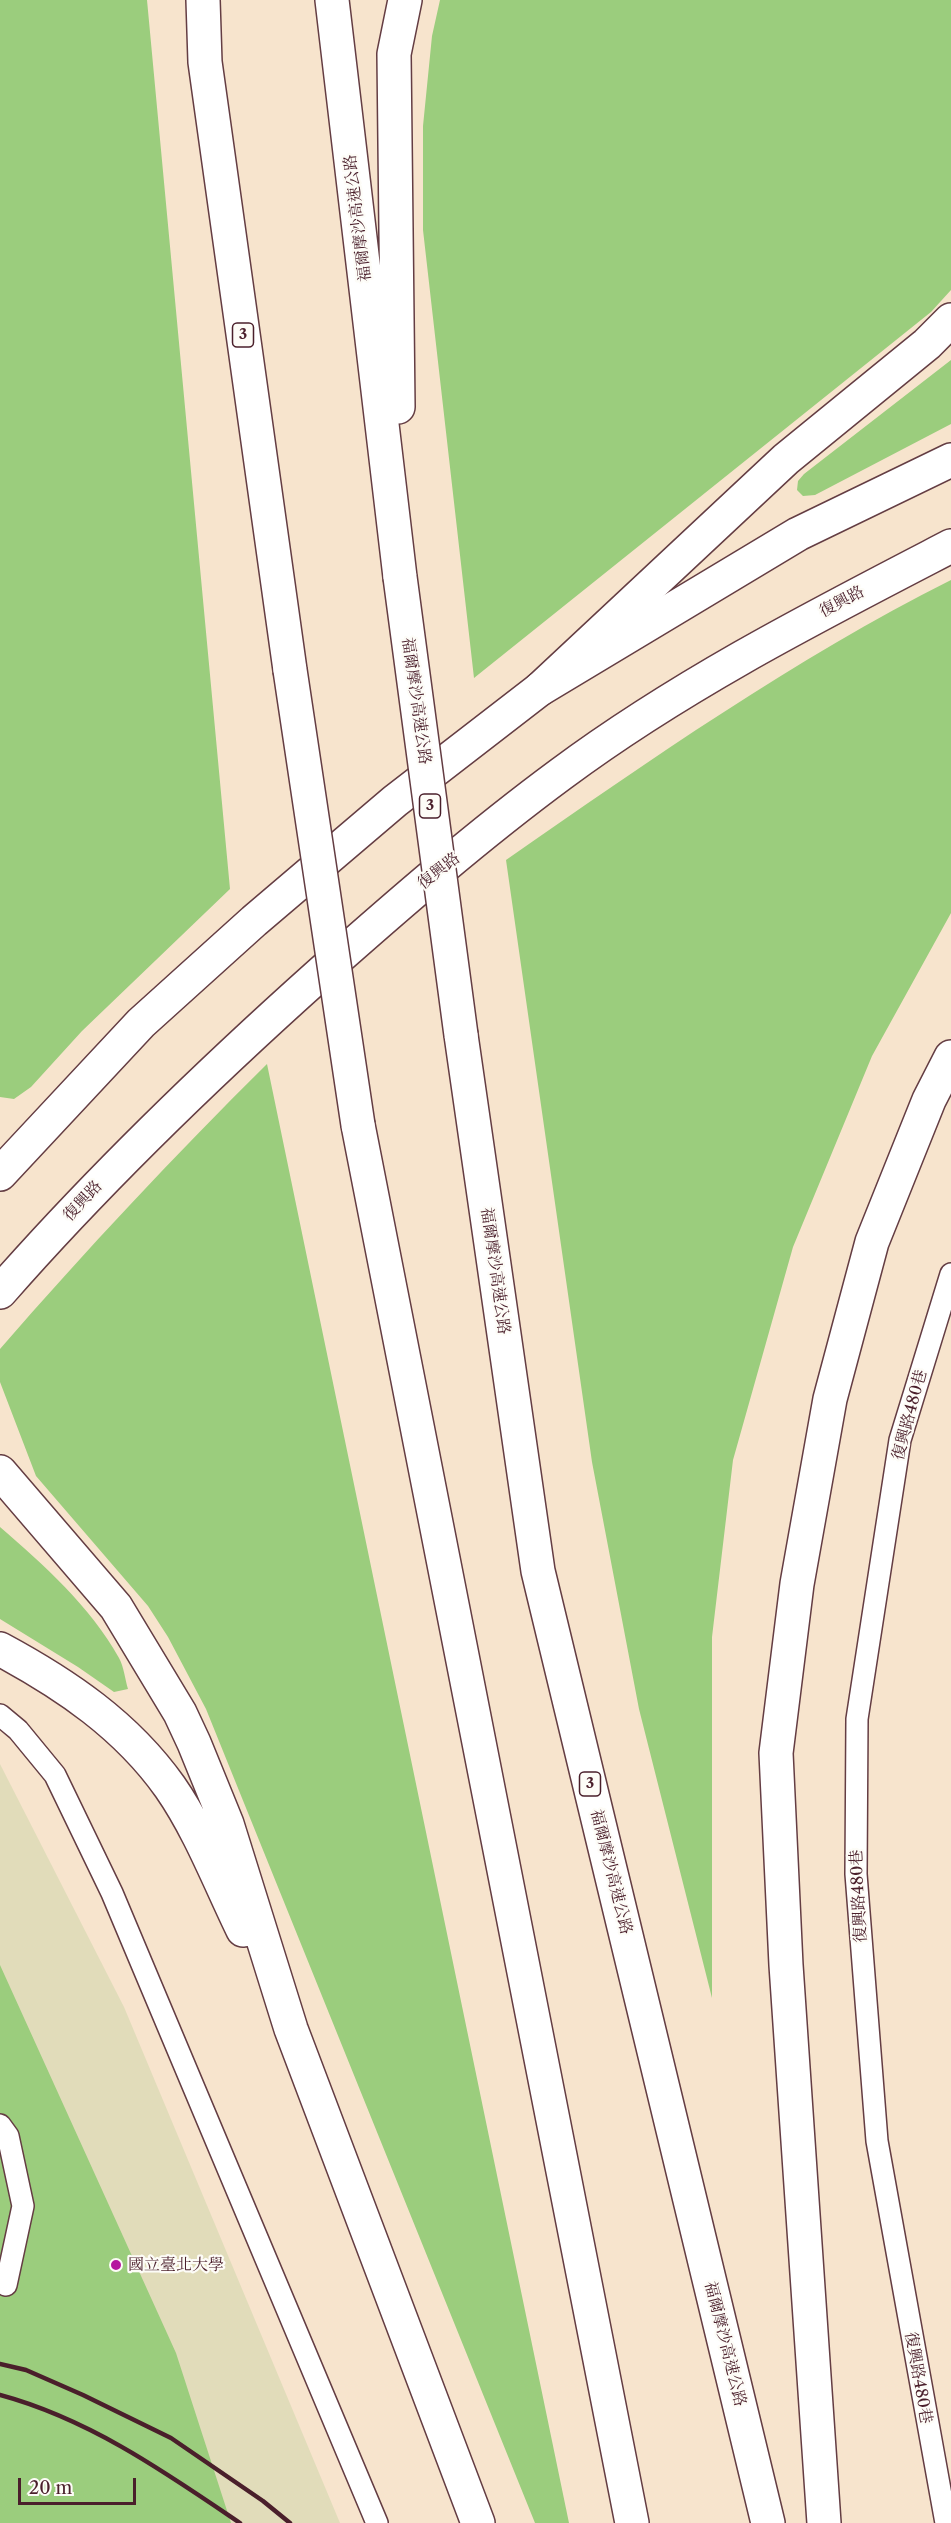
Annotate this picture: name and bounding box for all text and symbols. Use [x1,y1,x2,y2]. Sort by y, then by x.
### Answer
street label: 福爾摩沙高速公路 [341,153,375,283]
road number: 3 [232,323,254,347]
street label: 復興路 [816,582,868,622]
street label: 福爾摩沙高速公路 [398,636,434,766]
road number: 3 [420,794,440,818]
street label: 復興路 [414,849,464,893]
street label: 復興路 [60,1177,106,1225]
street label: 福爾摩沙高速公路 [477,1206,513,1336]
street label: 復興路480巷 [889,1368,931,1462]
road number: 3 [580,1772,600,1796]
street label: 福爾摩沙高速公路 [586,1808,636,1936]
street label: 復興路480巷 [847,1849,871,1943]
place label: 國立臺北大學 [128,2255,224,2275]
marker: 國立臺北大學 [109,2258,123,2272]
street label: 福爾摩沙高速公路 [700,2280,750,2408]
street label: 復興路480巷 [900,2331,936,2425]
scale bar [21,2466,140,2504]
text: 20 m [29,2477,72,2499]

